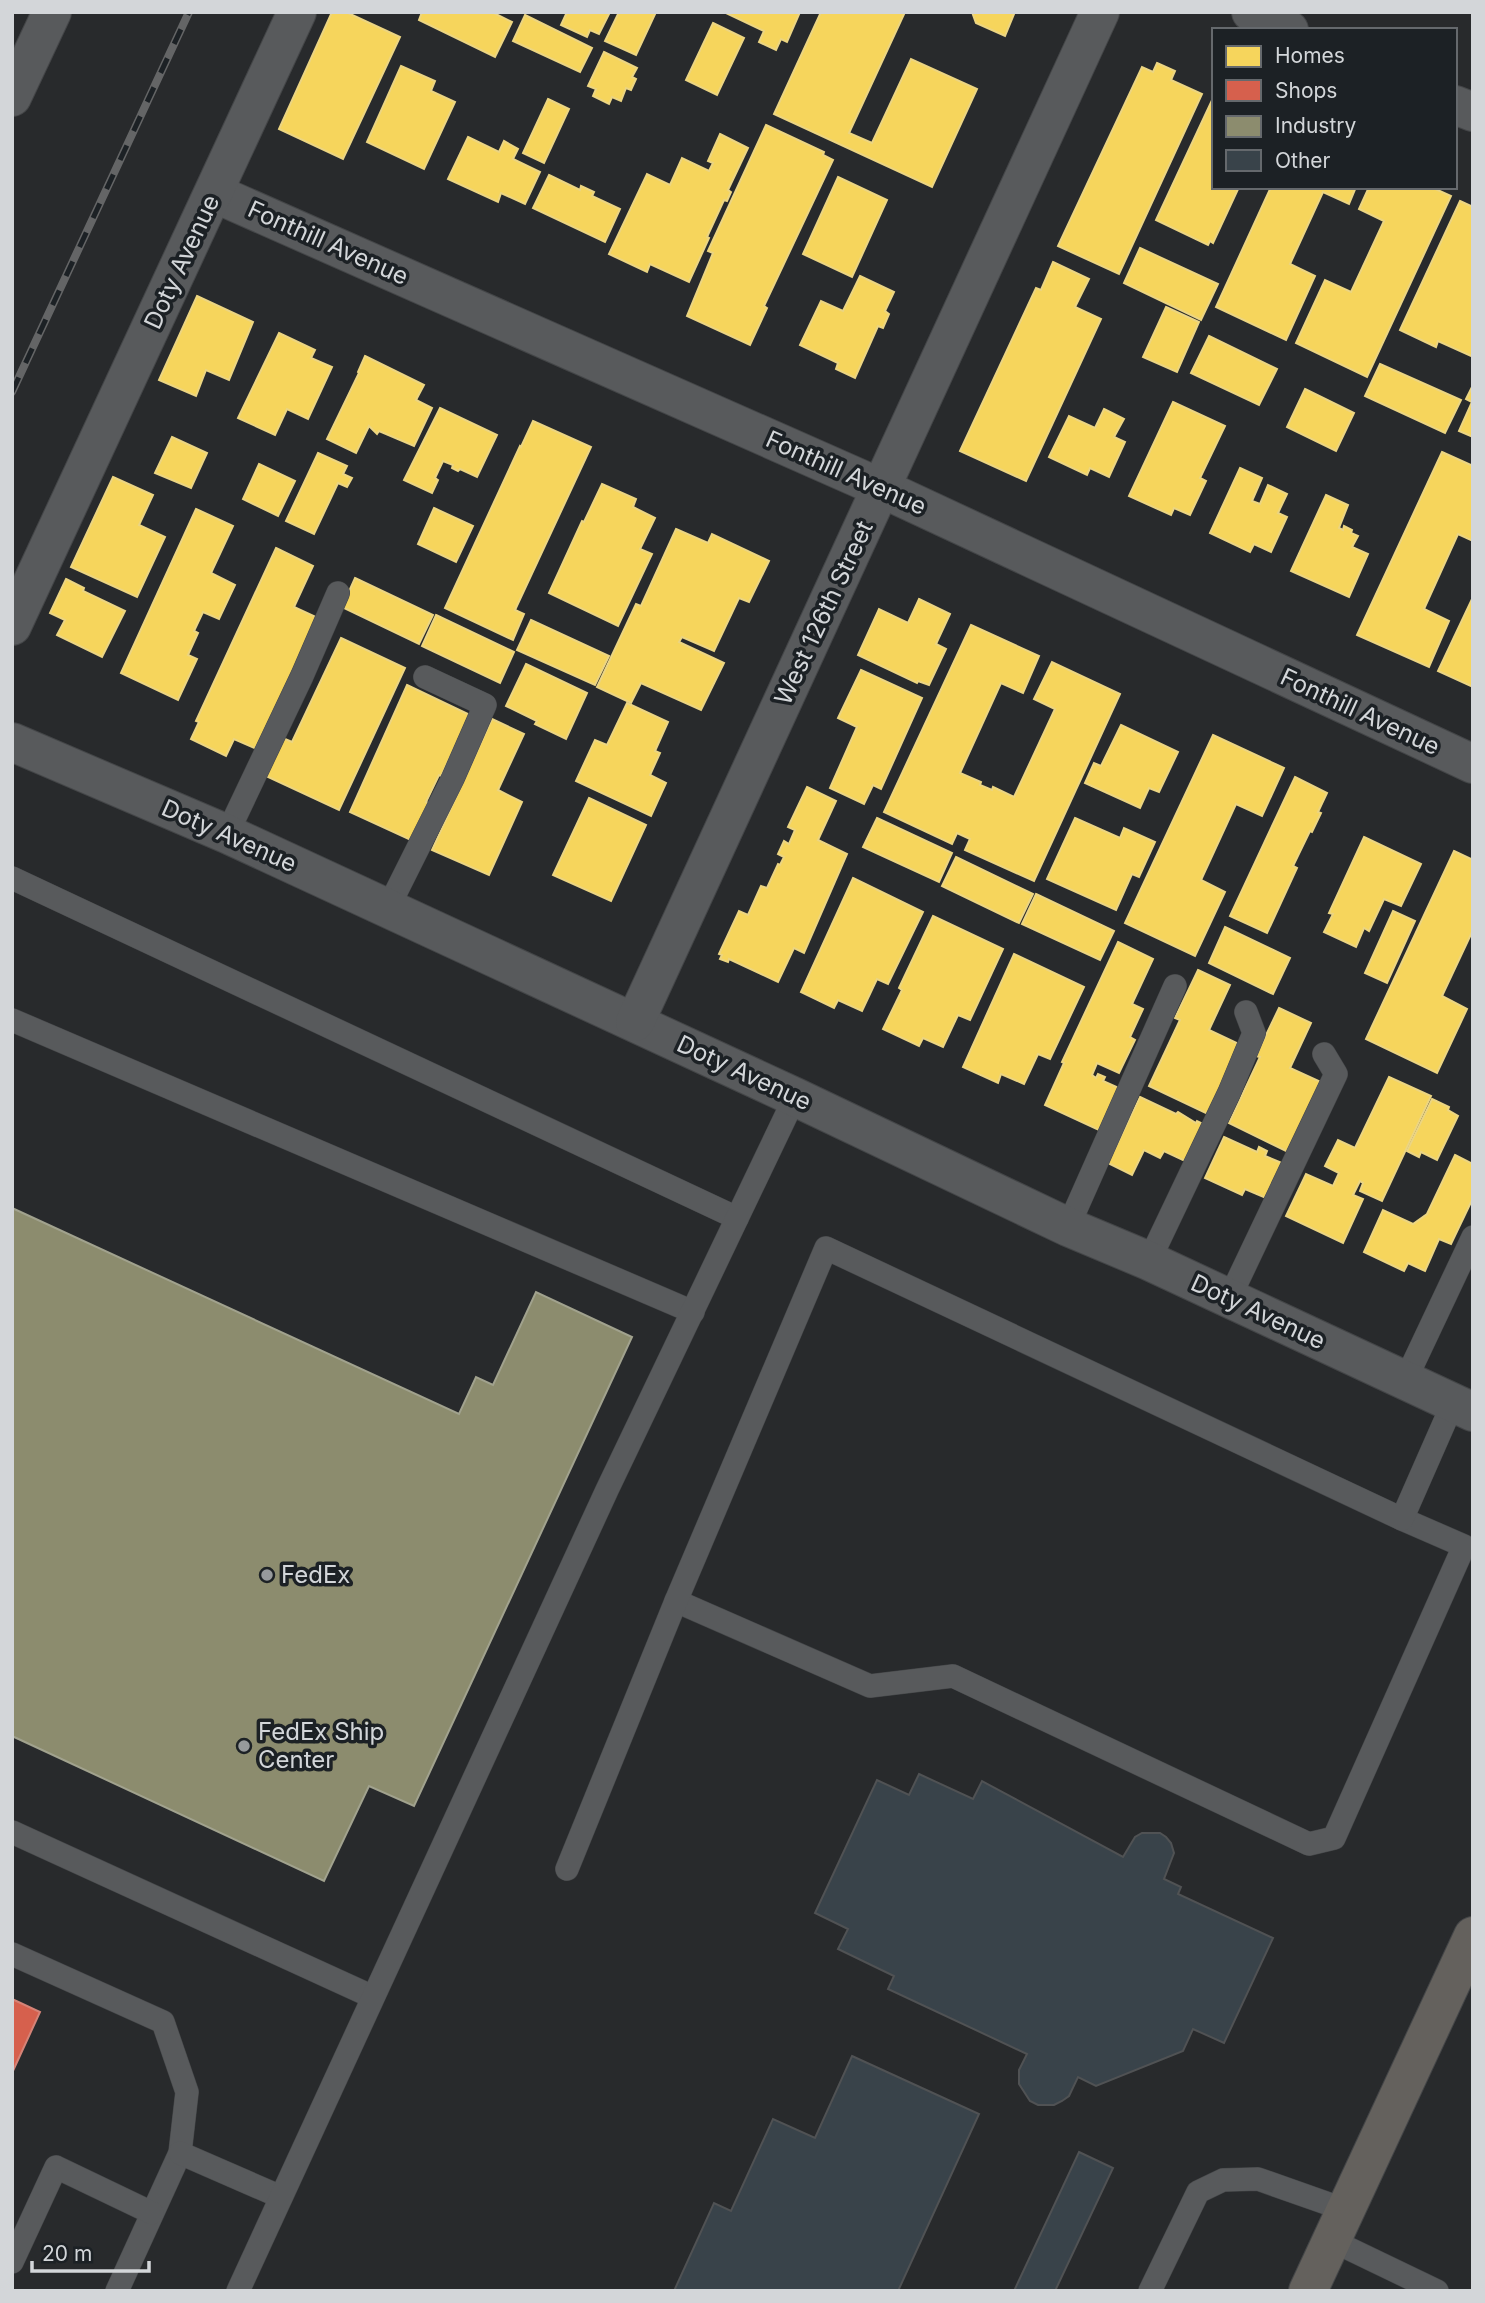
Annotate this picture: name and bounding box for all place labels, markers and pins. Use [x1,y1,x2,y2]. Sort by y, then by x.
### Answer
place label: FedEx [281,1560,350,1589]
marker: FedEx [259,1567,275,1583]
place label: FedEx Ship Center [258,1717,384,1774]
marker: FedEx Ship Center [236,1738,252,1754]

